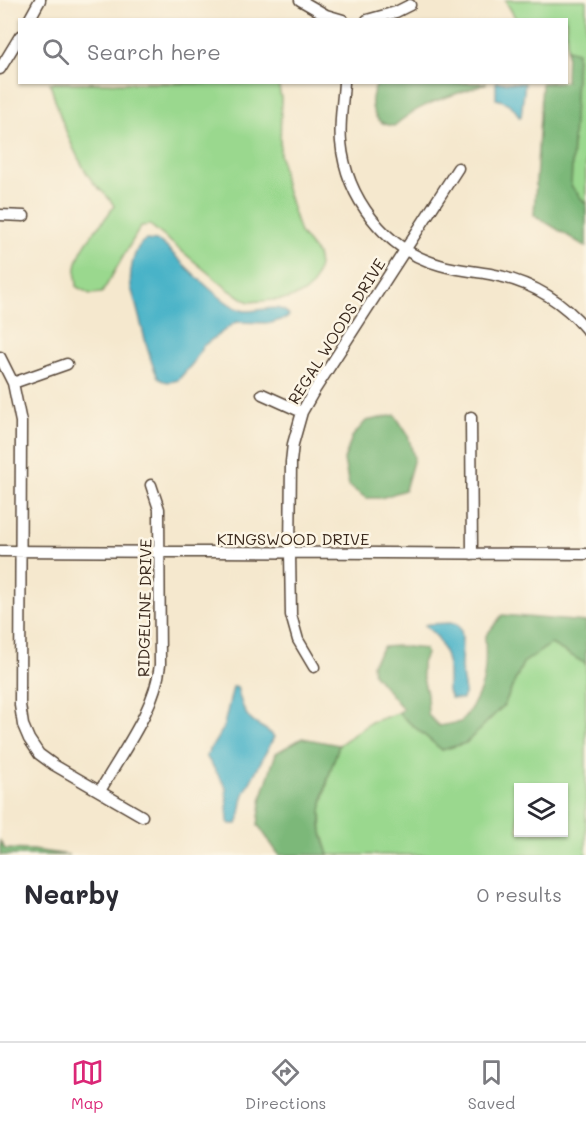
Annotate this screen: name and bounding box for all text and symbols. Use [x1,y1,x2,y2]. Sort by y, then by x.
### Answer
search box [18,18,568,84]
icon: search [39,35,72,68]
text: Search here [87,37,221,66]
street label: REGAL WOODS DRIVE [283,254,389,408]
street label: KINGSWOOD DRIVE [217,528,369,549]
street label: RIDGELINE DRIVE [132,539,156,677]
map controls [514,783,568,837]
button: layers [514,783,568,837]
text: Nearby [24,877,119,911]
text: 0 results [477,881,562,907]
tab: Map [71,1056,104,1113]
tab: Directions [245,1056,326,1113]
tab: Saved [468,1056,515,1113]

